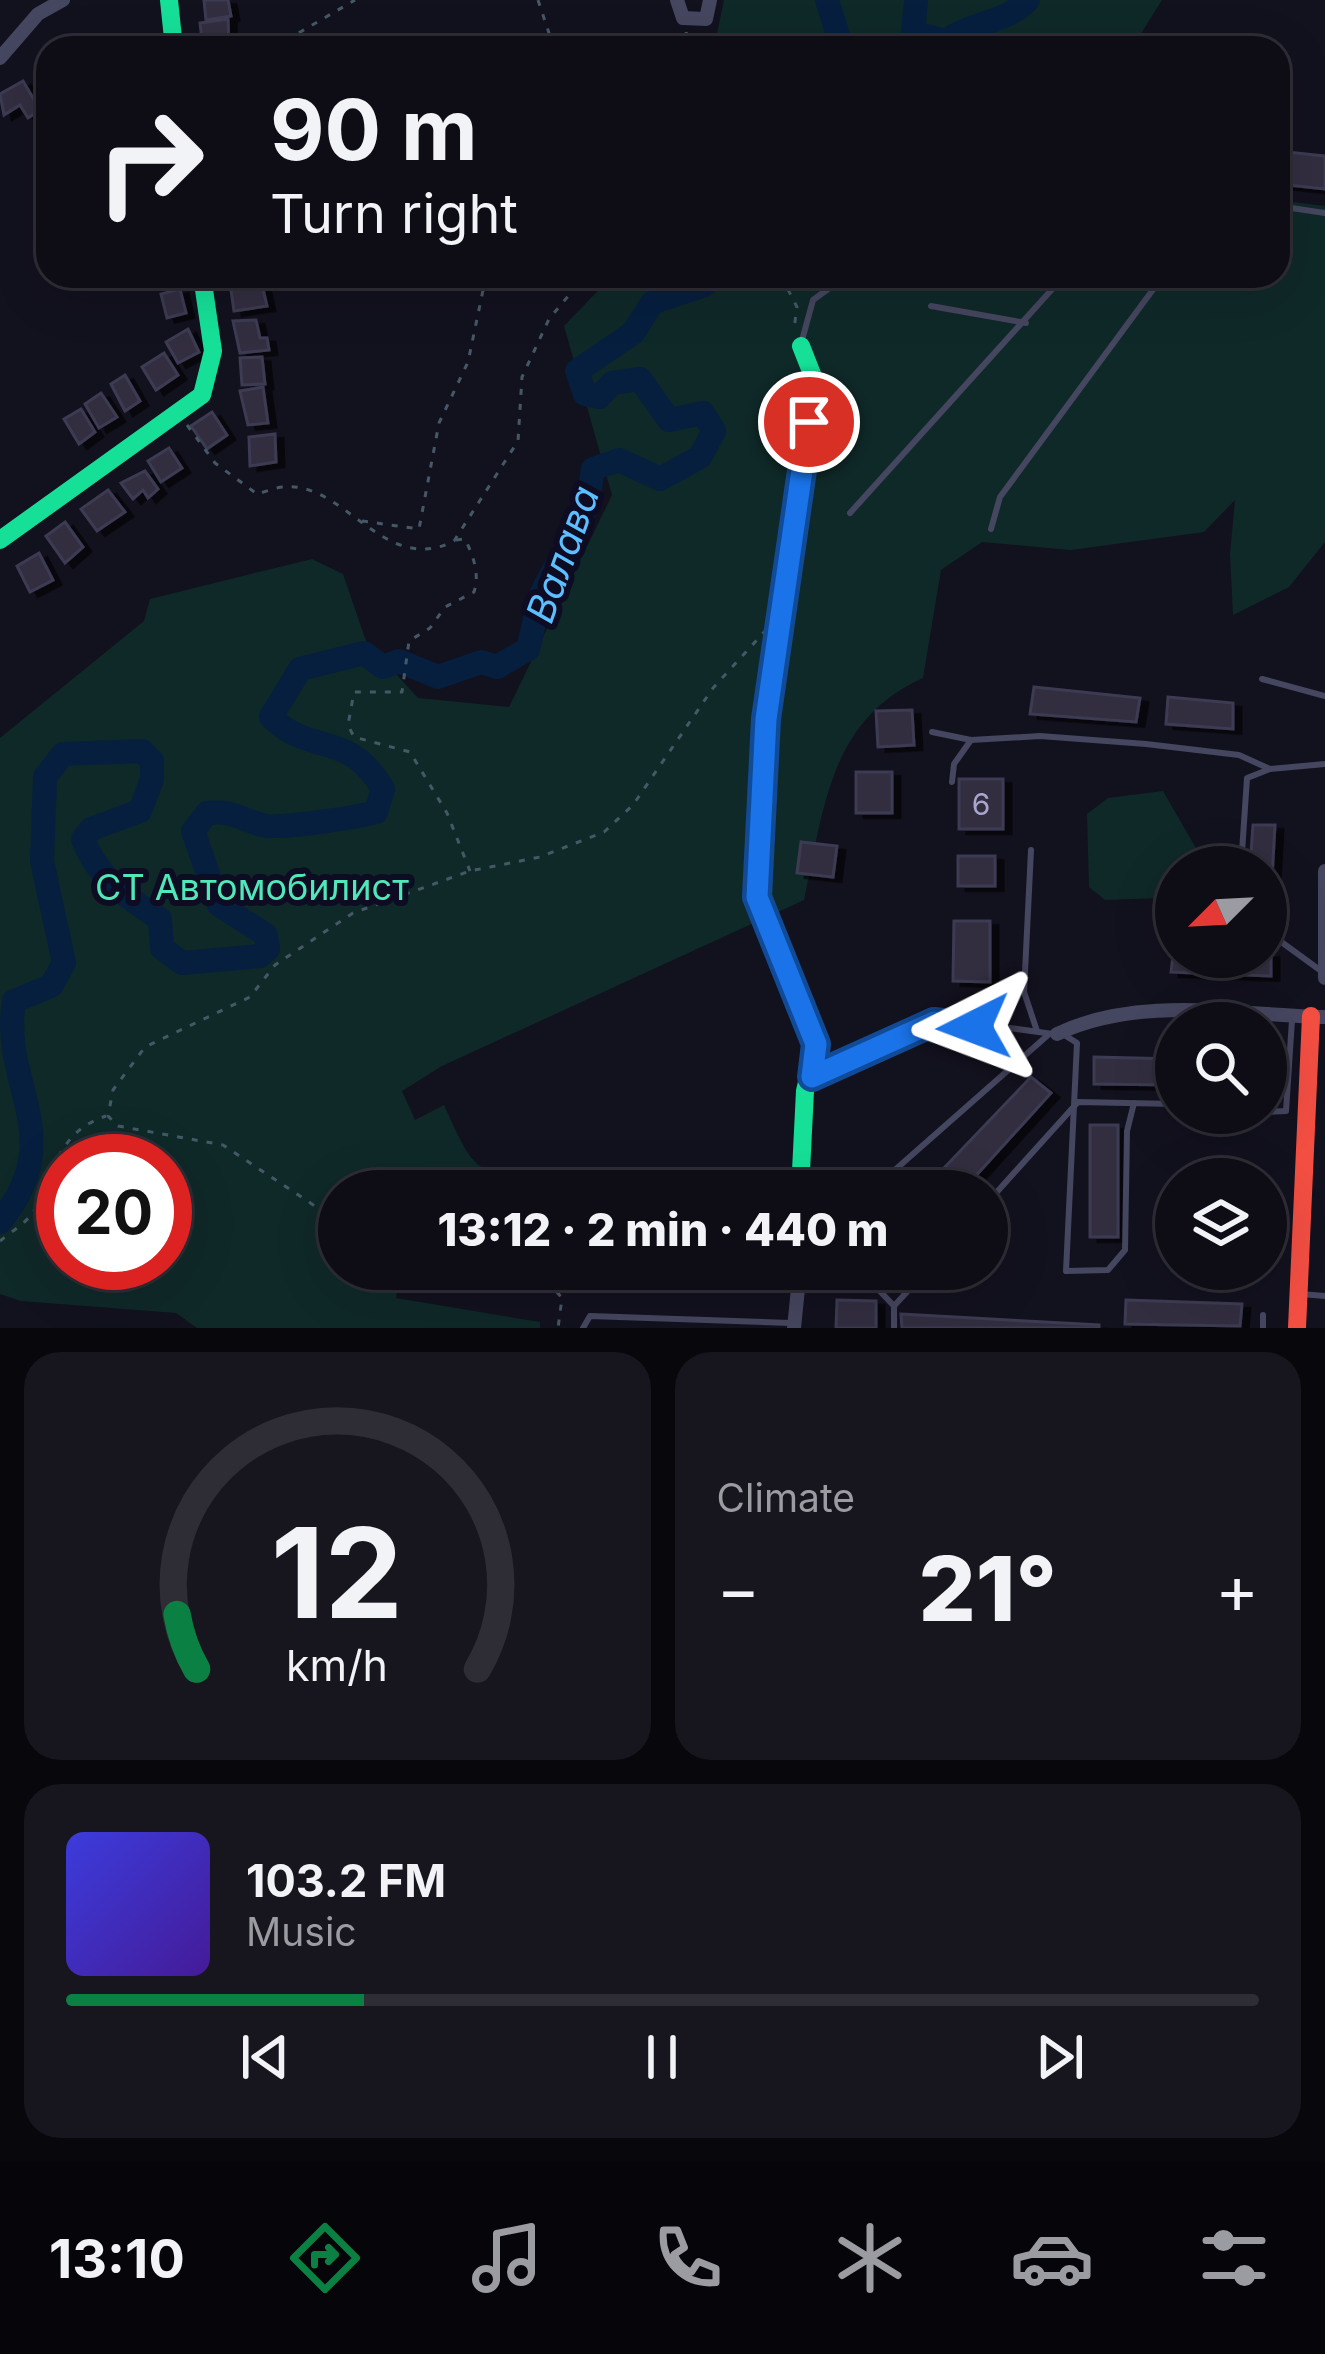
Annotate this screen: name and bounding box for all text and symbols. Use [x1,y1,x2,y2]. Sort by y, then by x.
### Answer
text: 90 m [270,79,478,180]
icon: right [72,84,228,240]
text: Turn right [270,181,518,246]
pin [758,371,860,473]
icon: arrive [776,389,842,455]
water label: Валава [516,479,608,629]
house number: 6 [972,786,990,822]
north arrow [1155,846,1287,978]
map controls [1155,846,1287,1290]
park label: СТ Автомобилист [95,865,409,909]
position arrow [911,964,1037,1090]
button: search [1155,1002,1287,1134]
speed limit sign: 20 [36,1134,192,1290]
button: layers [1155,1158,1287,1290]
text: 13:12 · 2 min · 440 m [437,1202,889,1257]
text: Climate [717,1474,855,1521]
text: 12 [271,1497,403,1648]
text: 21° [918,1534,1057,1643]
text: − [717,1549,760,1629]
text: + [1215,1549,1259,1629]
text: km/h [286,1639,388,1691]
text: 103.2 FM [246,1853,446,1908]
text: Music [246,1908,357,1955]
icon: previous [232,2024,298,2090]
icon: pause [629,2024,695,2090]
icon: next [1027,2024,1093,2090]
icon: directions [283,2216,367,2300]
icon: music [465,2216,549,2300]
icon: phone [646,2216,730,2300]
icon: climate [828,2216,912,2300]
icon: car [1010,2216,1094,2300]
icon: filters [1192,2216,1276,2300]
text: 13:10 [49,2226,185,2291]

